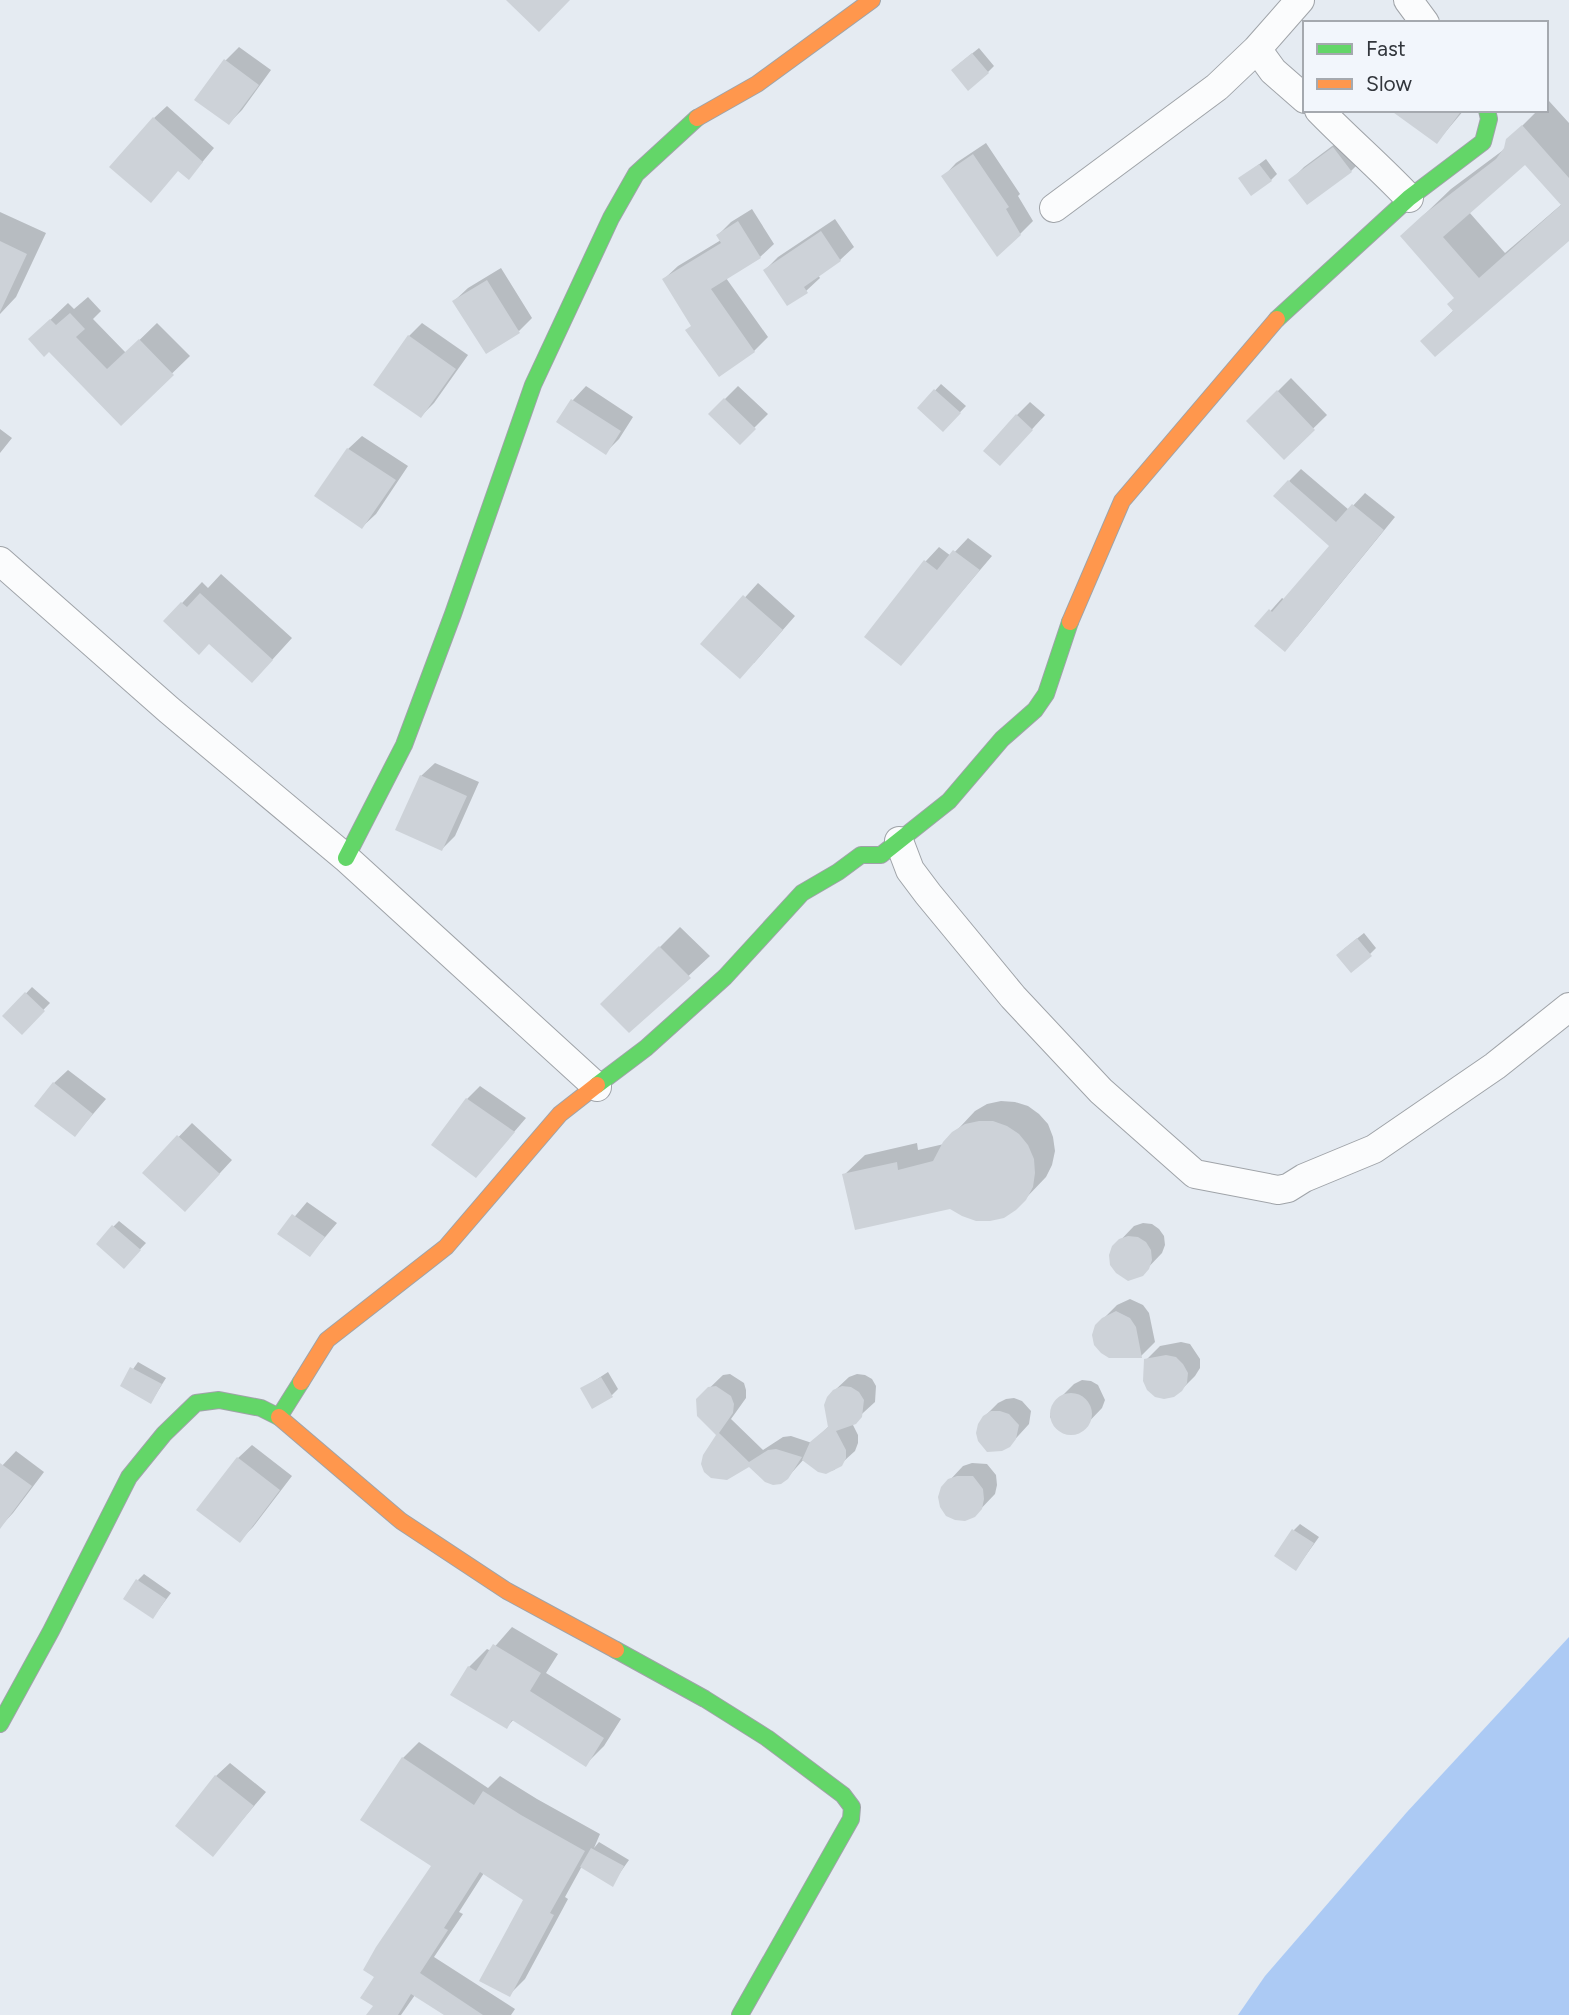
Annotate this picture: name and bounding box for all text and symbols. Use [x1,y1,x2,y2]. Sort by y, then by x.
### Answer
legend [1303,21,1548,112]
text: Fast [1366,36,1406,61]
text: Slow [1366,71,1412,96]

